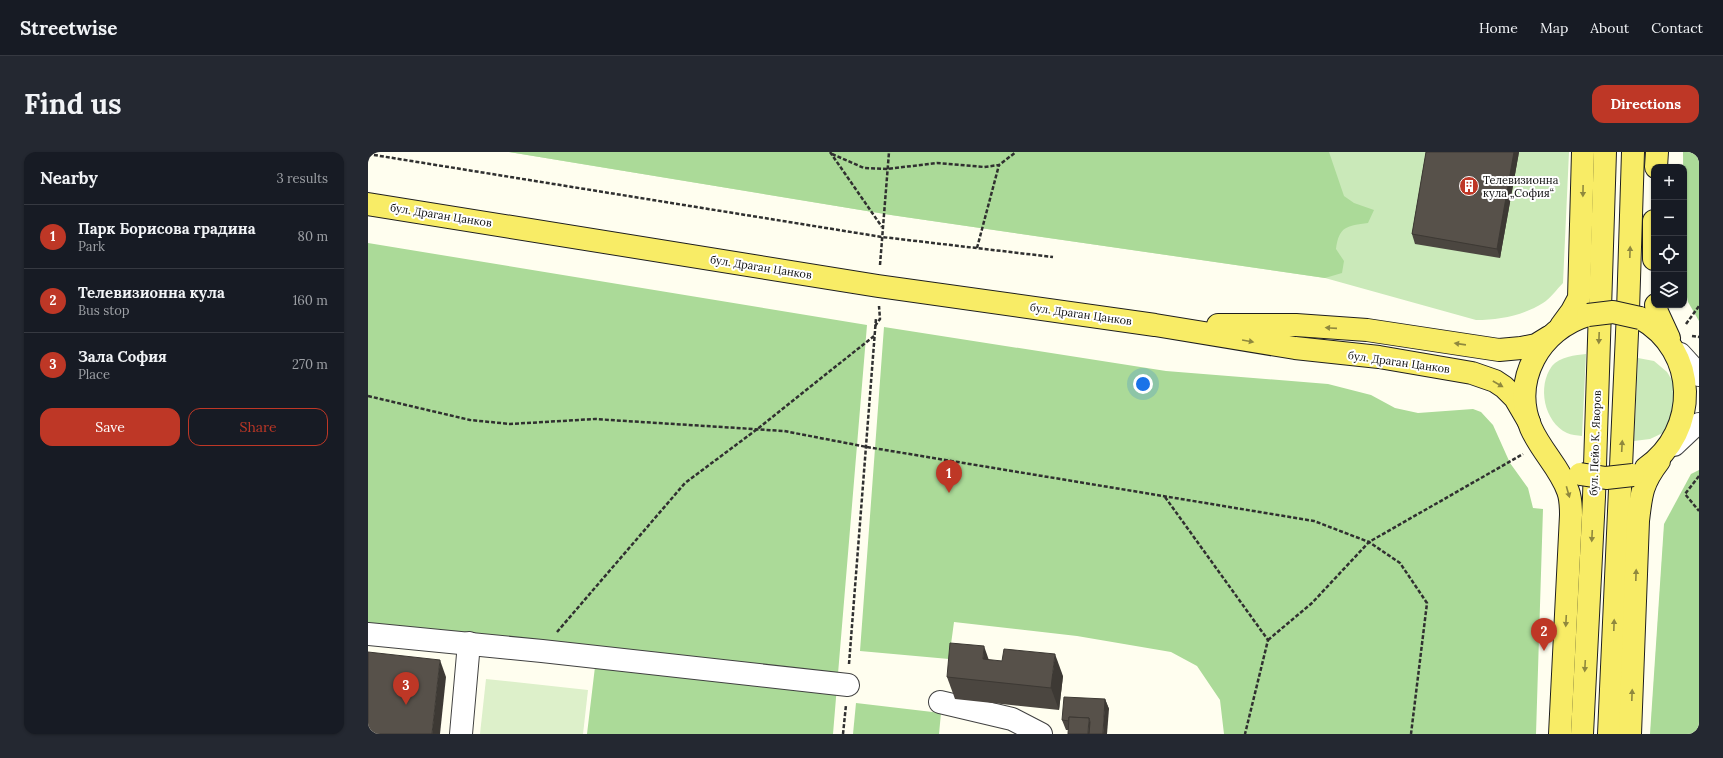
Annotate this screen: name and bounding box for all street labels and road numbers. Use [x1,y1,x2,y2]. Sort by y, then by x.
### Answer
street label: бул. Драган Цанков [389,200,493,230]
street label: бул. Драган Цанков [709,252,813,282]
street label: бул. Драган Цанков [1029,300,1133,328]
street label: бул. Драган Цанков [1347,348,1451,376]
street label: бул. Пейо К. Яворов [1586,390,1604,496]

